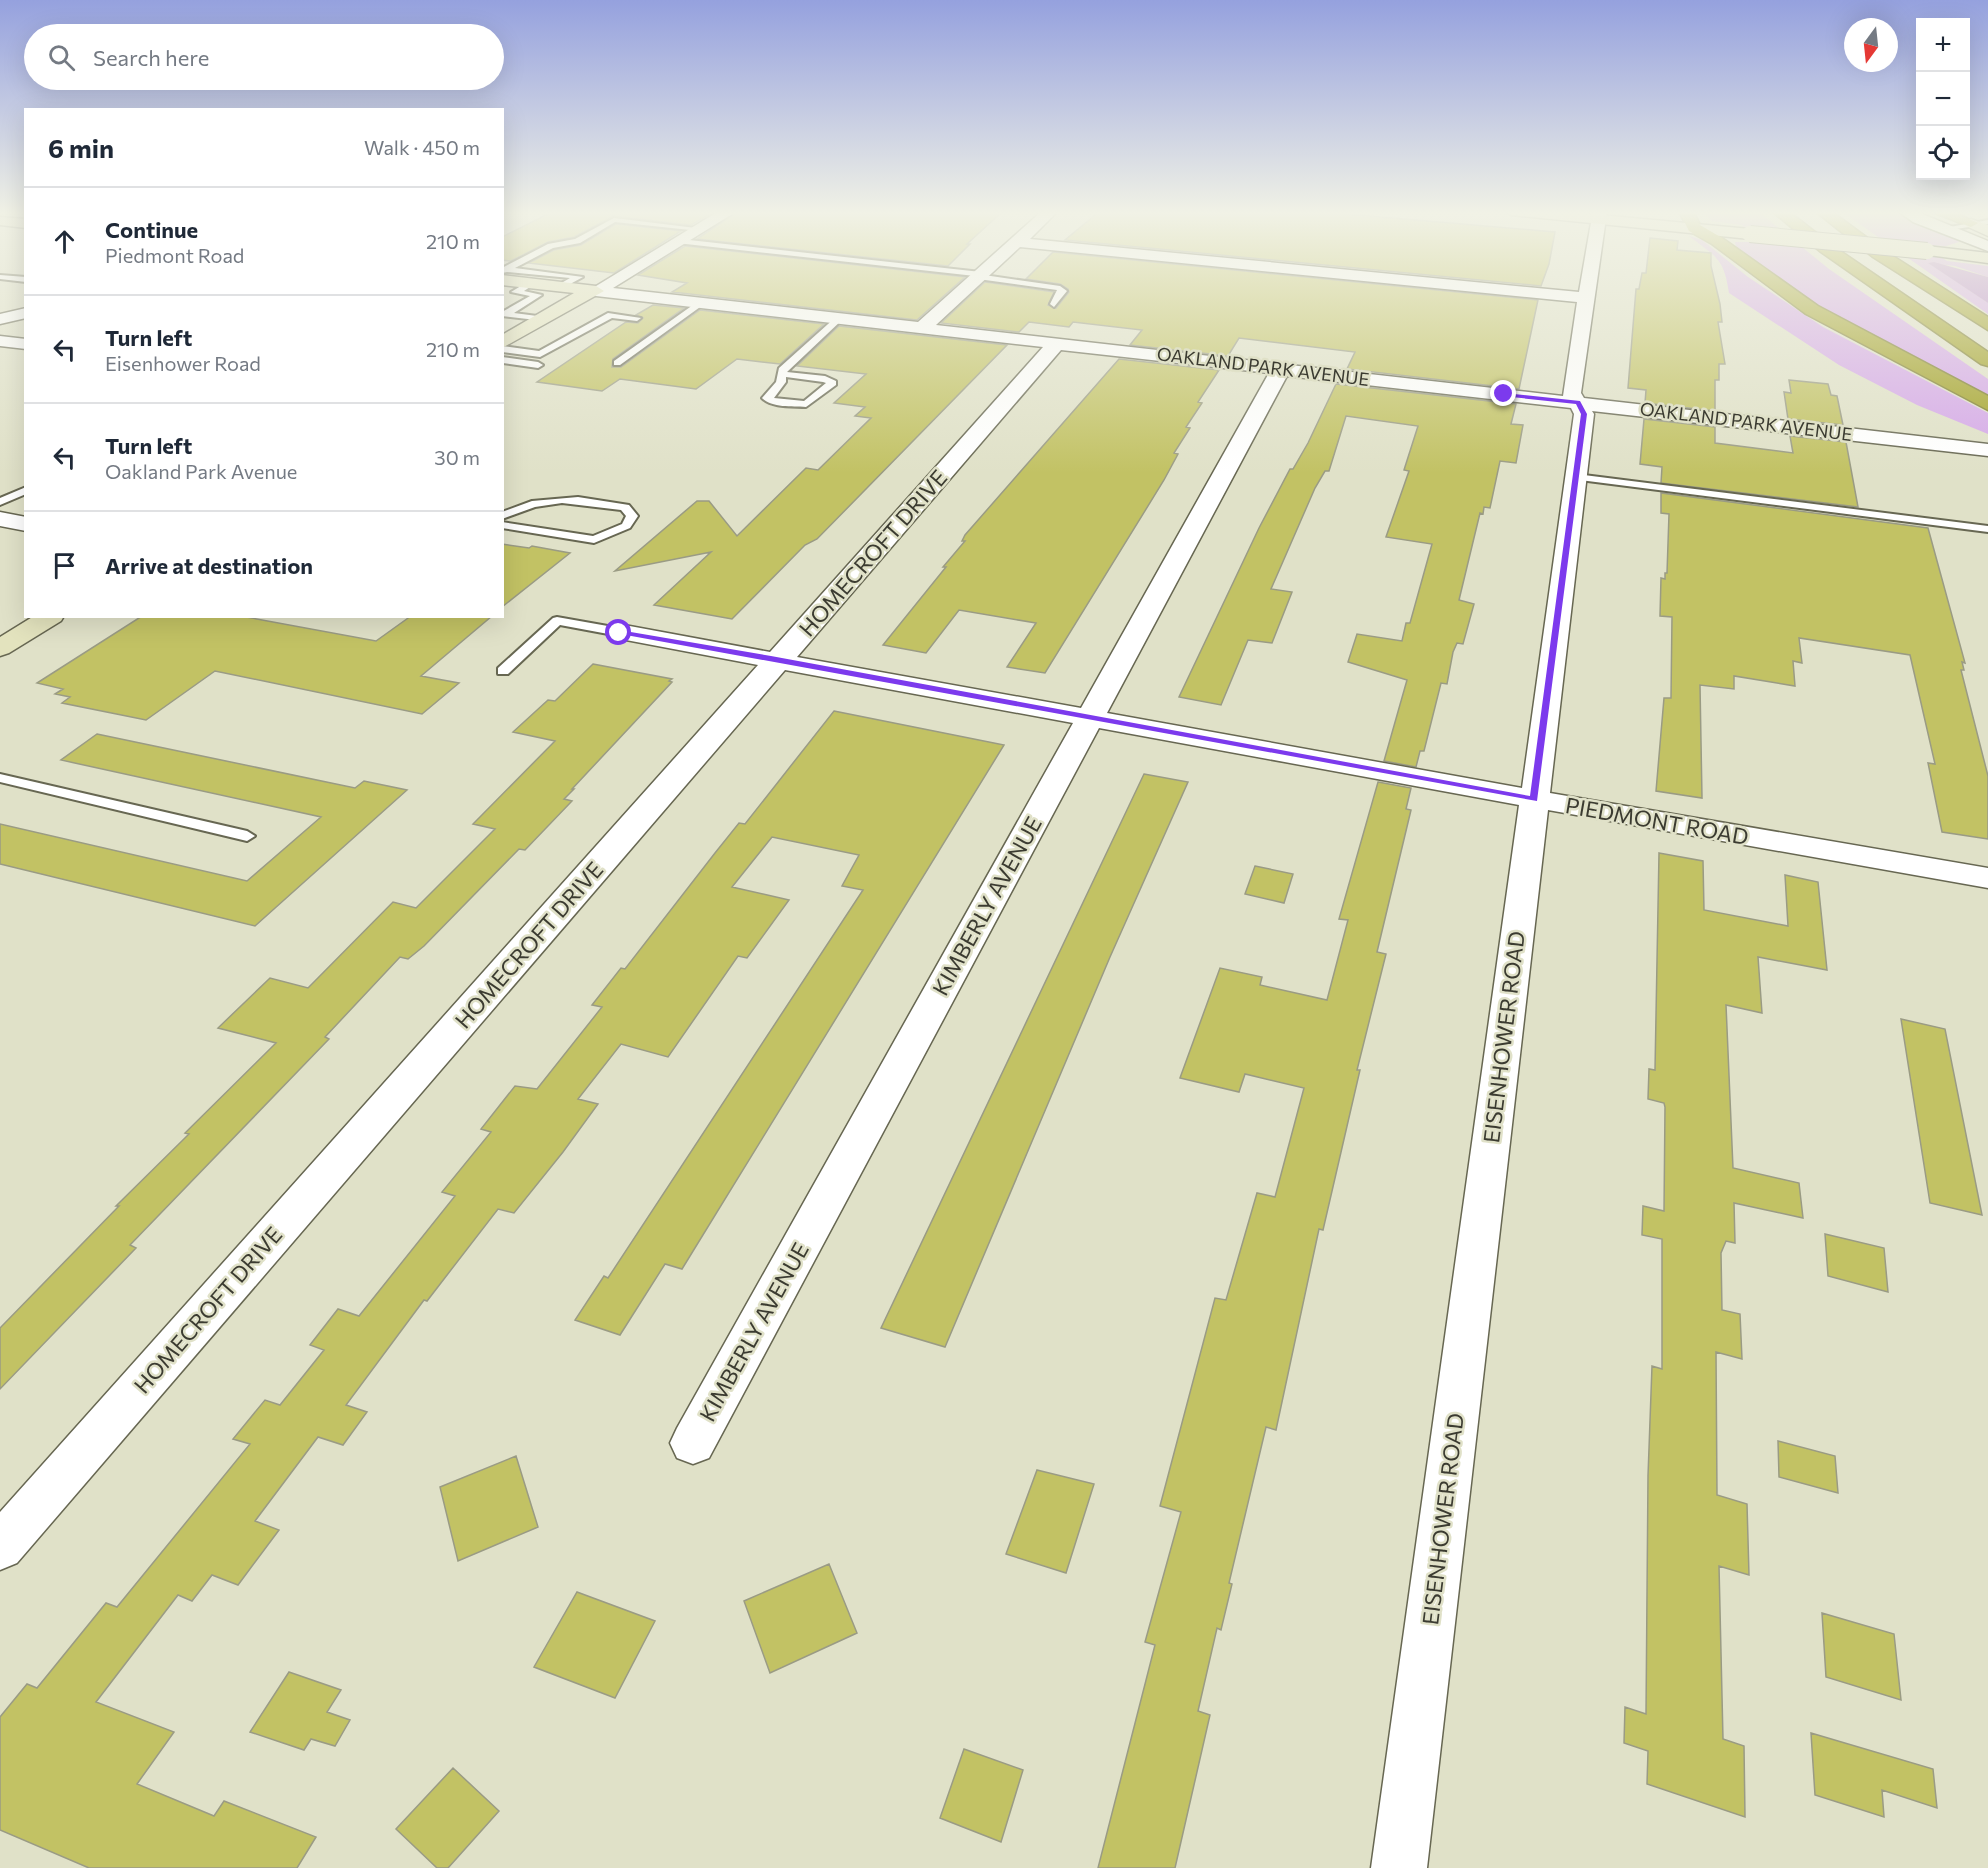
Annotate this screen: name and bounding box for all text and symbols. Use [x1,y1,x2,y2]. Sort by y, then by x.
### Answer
north arrow [1844,18,1898,72]
map controls [1916,18,1970,180]
button: + [1916,18,1970,72]
search box [24,24,504,90]
icon: search [45,41,78,74]
text: Search here [93,44,209,71]
button: − [1916,72,1970,126]
button: locate [1916,126,1970,180]
text: 6 min [48,132,114,163]
text: Walk · 450 m [364,135,480,159]
text: Continue [105,216,198,243]
icon: ahead [48,225,81,258]
text: 210 m [426,229,480,253]
text: Piedmont Road [105,243,244,267]
text: Turn left [105,324,192,351]
icon: left [48,333,81,366]
text: 210 m [426,337,480,361]
street label: OAKLAND PARK AVENUE [1156,342,1370,390]
text: Eisenhower Road [105,351,261,375]
route end [1490,380,1516,406]
street label: OAKLAND PARK AVENUE [1639,397,1853,445]
text: Turn left [105,432,192,459]
icon: left [48,441,81,474]
text: 30 m [434,445,480,469]
text: Oakland Park Avenue [105,459,297,483]
street label: HOMECROFT DRIVE [793,464,952,641]
icon: arrive [48,549,81,582]
text: Arrive at destination [105,552,313,579]
route start [605,619,631,645]
street label: PIEDMONT ROAD [1563,791,1751,850]
street label: KIMBERLY AVENUE [926,812,1047,1000]
street label: HOMECROFT DRIVE [449,856,608,1033]
street label: EISENHOWER ROAD [1477,929,1530,1144]
street label: HOMECROFT DRIVE [128,1221,287,1398]
street label: KIMBERLY AVENUE [693,1238,814,1426]
street label: EISENHOWER ROAD [1416,1411,1469,1626]

